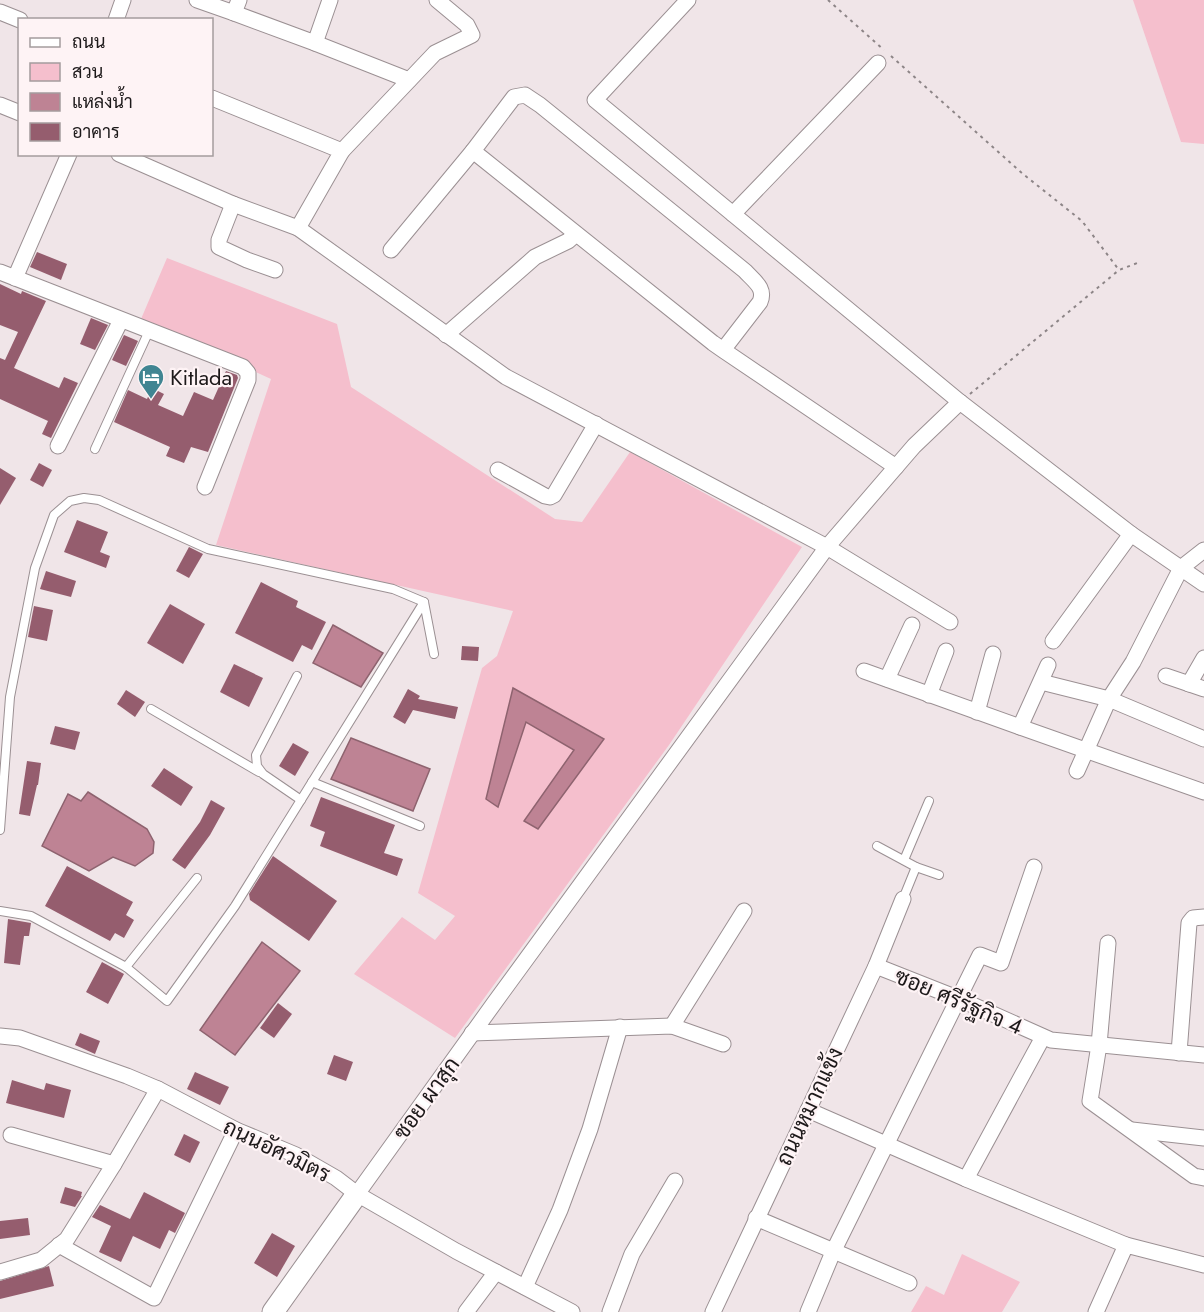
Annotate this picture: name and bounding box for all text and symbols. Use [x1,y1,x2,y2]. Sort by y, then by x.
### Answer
legend [18,18,213,156]
text: ถนน [72,29,105,55]
text: สวน [72,59,103,85]
text: แหล่งน้ำ [72,86,133,115]
text: อาคาร [72,119,120,145]
place label: Kitlada [170,361,232,393]
hotel icon: Kitlada [136,362,166,400]
street label: ซอย ศรีรัฐกิจ 4 [890,960,1028,1042]
street label: ถนนหมากแข้ง [768,1041,850,1171]
street label: ซอย ผาสุก [385,1050,467,1146]
street label: ถนนอัศวมิตร [218,1110,336,1190]

